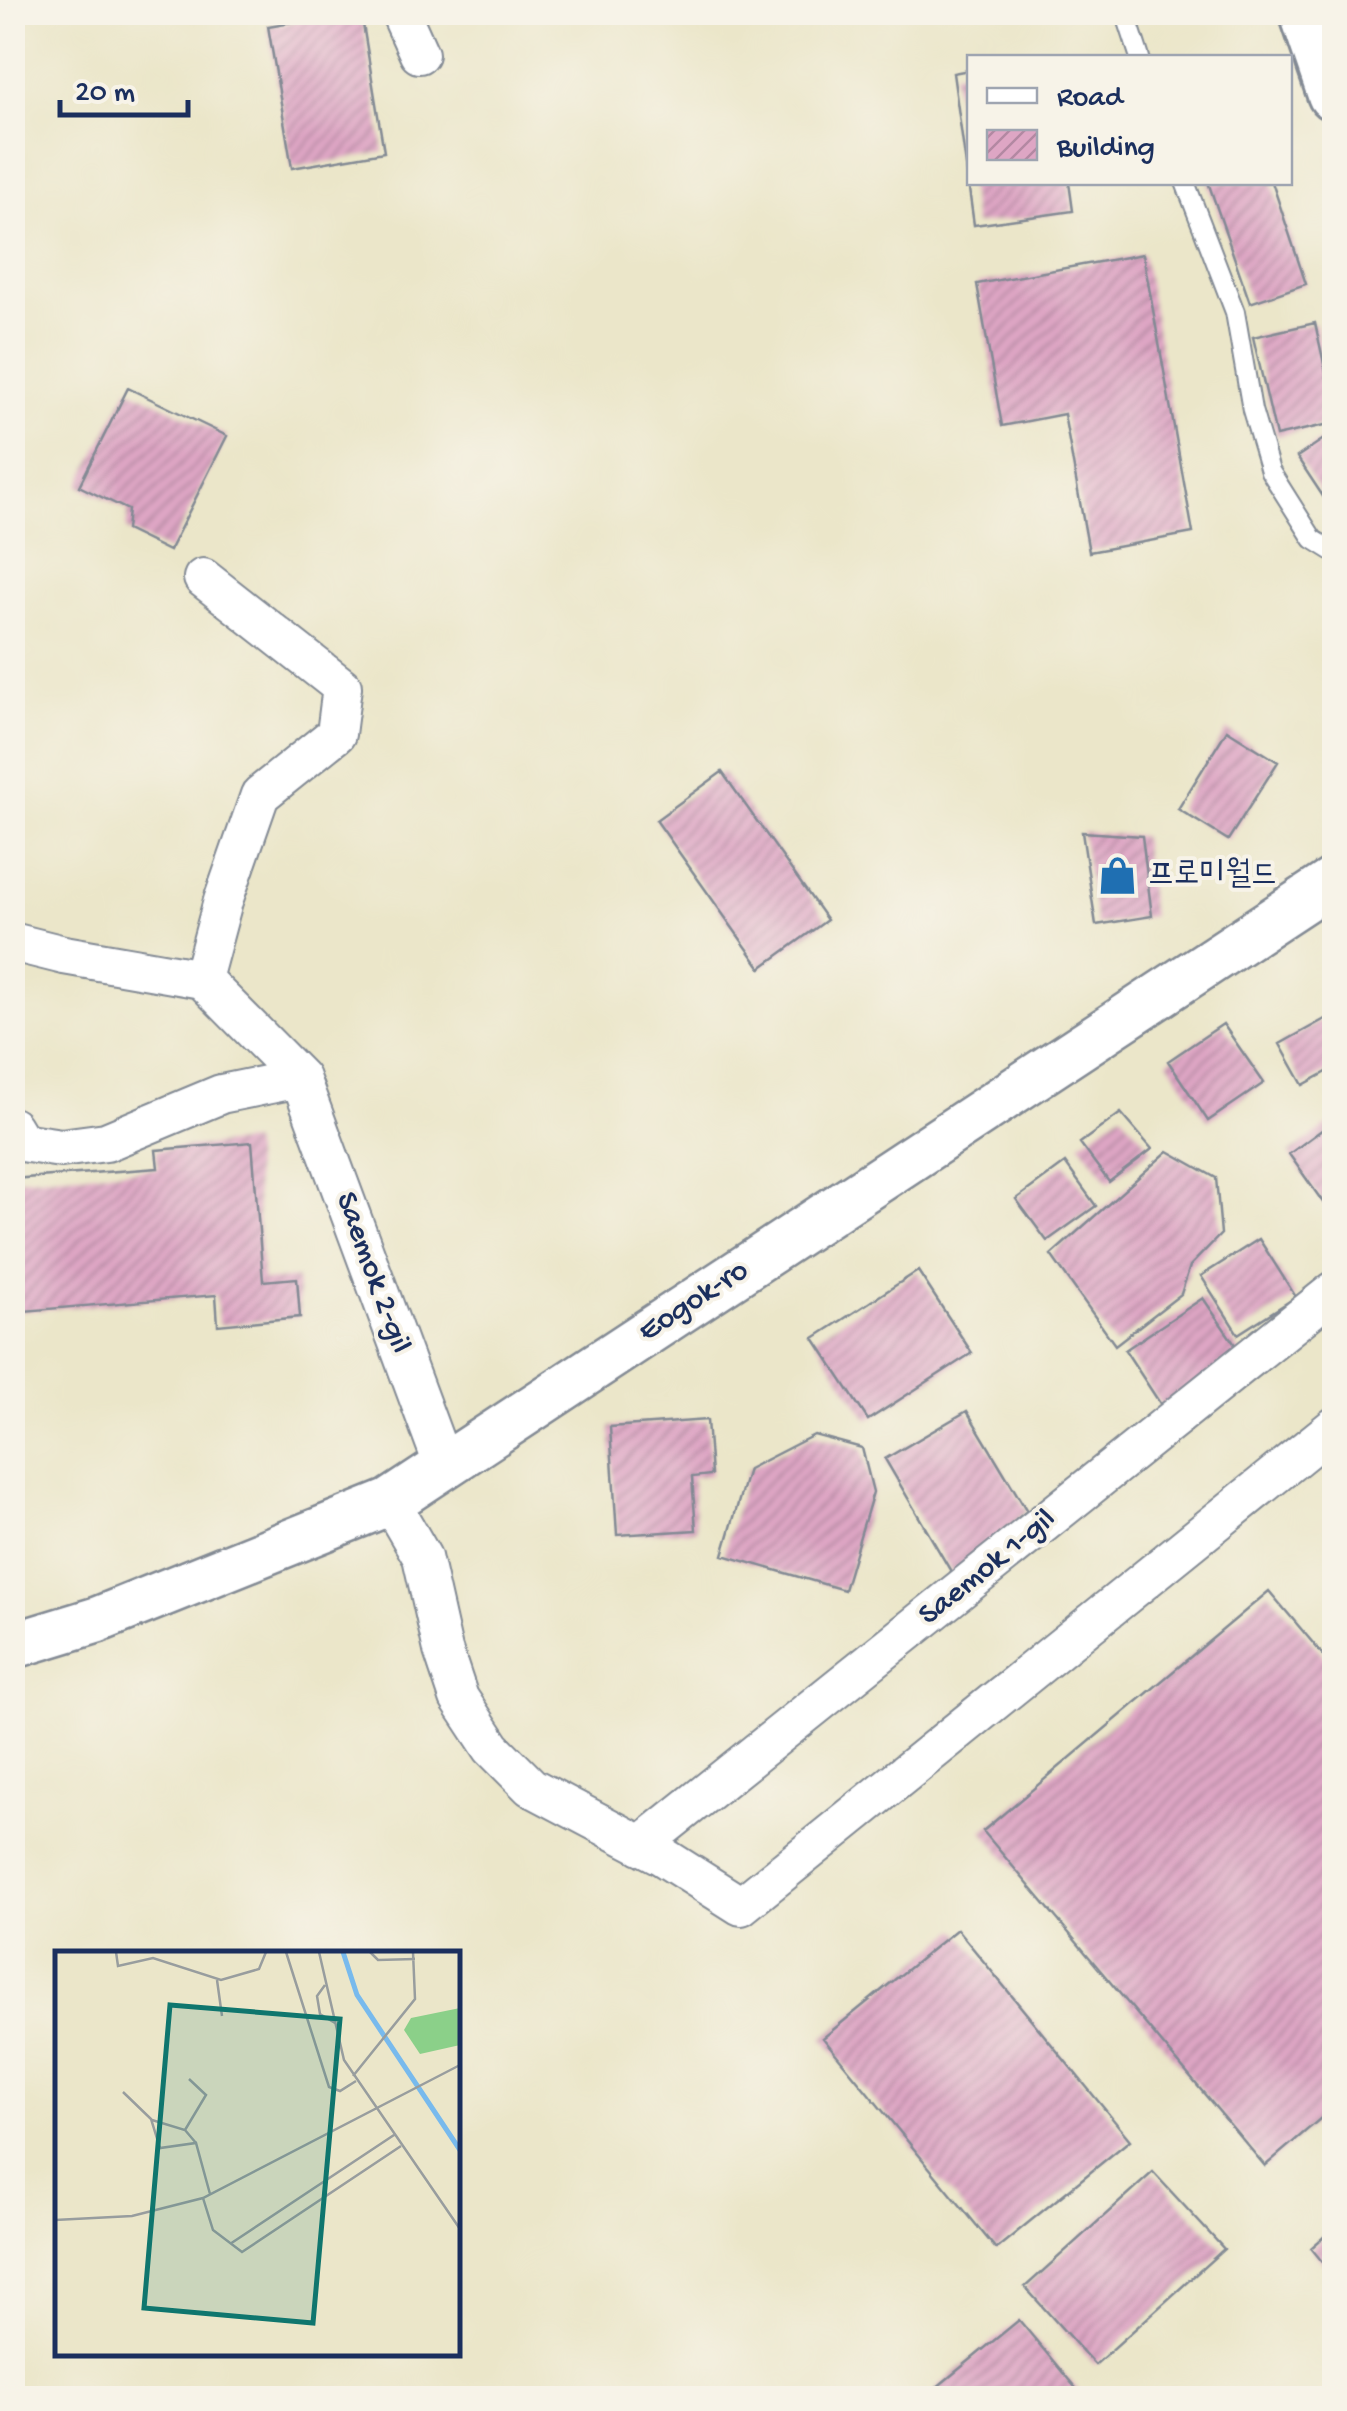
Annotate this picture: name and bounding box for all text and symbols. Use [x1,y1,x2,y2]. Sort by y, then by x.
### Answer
scale bar [60,55,188,117]
legend [967,55,1292,185]
text: 20 m [75,77,135,112]
text: Road [1057,82,1125,117]
text: Building [1056,132,1155,167]
shop icon: 프로미월드 [1097,855,1139,897]
place label: 프로미월드 [1148,857,1277,895]
street label: Saemok 2-gil [325,1187,419,1359]
street label: Eogok-ro [632,1252,756,1352]
street label: Saemok 1-gil [912,1501,1064,1635]
inset map [55,1951,460,2356]

